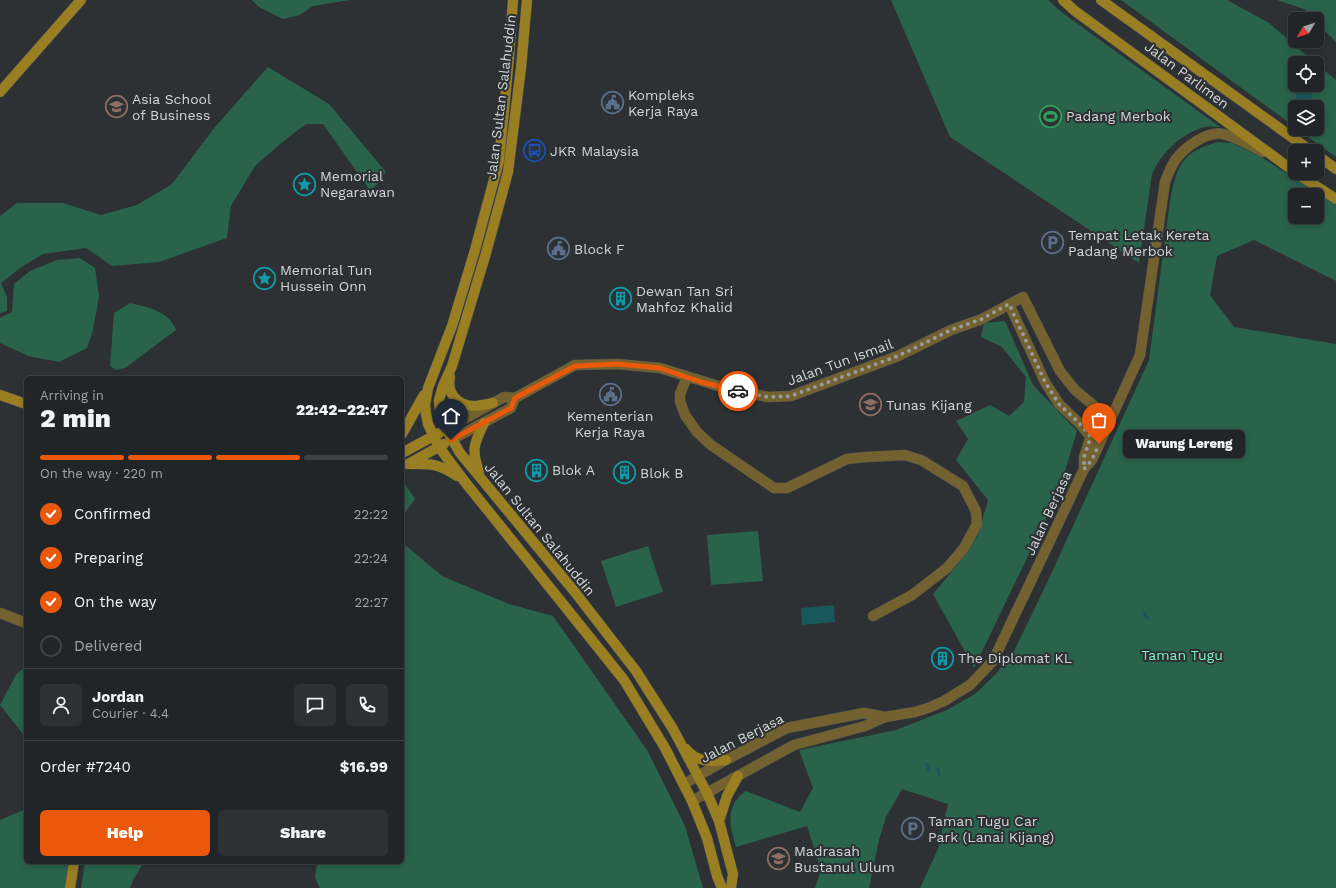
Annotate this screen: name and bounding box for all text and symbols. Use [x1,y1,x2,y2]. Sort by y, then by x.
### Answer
north arrow [1288,12,1324,48]
map controls [1288,12,1324,224]
street label: Jalan Sultan Salahuddin [483,14,519,180]
street label: Jalan Parlimen [1142,38,1232,112]
button: locate [1288,56,1324,92]
place label: Kompleks Kerja Raya [628,87,698,119]
public building icon: Kompleks Kerja Raya [600,90,626,116]
place label: Asia School of Business [132,91,212,123]
school or university icon: Asia School of Business [104,94,130,120]
button: layers [1288,100,1324,136]
sports icon: Padang Merbok [1038,103,1064,129]
place label: Padang Merbok [1066,108,1171,124]
bus stop icon: JKR Malaysia [521,138,547,164]
place label: JKR Malaysia [550,143,639,159]
button: + [1288,144,1324,180]
place label: Memorial Negarawan [320,168,395,200]
place icon: Memorial Negarawan [292,171,318,197]
button: − [1288,188,1324,224]
place label: Tempat Letak Kereta Padang Merbok [1068,227,1210,259]
parking icon: Tempat Letak Kereta Padang Merbok [1039,230,1065,256]
public building icon: Block F [545,236,571,262]
place label: Block F [574,241,625,257]
place label: Memorial Tun Hussein Onn [280,262,372,294]
place icon: Memorial Tun Hussein Onn [251,265,277,291]
place label: Dewan Tan Sri Mahfoz Khalid [636,283,733,315]
building icon: Dewan Tan Sri Mahfoz Khalid [608,286,634,312]
street label: Jalan Tun Ismail [785,335,896,389]
courier [718,371,758,411]
icon: car [727,380,749,402]
public building icon: Kementerian Kerja Raya [597,381,623,407]
text: Arriving in [40,388,104,403]
school or university icon: Tunas Kijang [858,392,884,418]
place label: Tunas Kijang [886,397,972,413]
pin [434,399,468,440]
text: 22:42–22:47 [296,401,388,419]
text: 2 min [40,403,111,433]
pin [1082,403,1116,444]
icon: home [440,405,462,427]
place label: Kementerian Kerja Raya [567,408,653,440]
icon: bag [1088,409,1110,431]
callout: Warung Lereng [1123,430,1245,458]
text: Warung Lereng [1136,436,1232,451]
building icon: Blok A [524,457,550,483]
street label: Jalan Sultan Salahuddin [481,459,599,599]
building icon: Blok B [611,460,637,486]
place label: Blok A [552,462,595,478]
place label: Blok B [640,465,683,481]
text: On the way · 220 m [40,466,163,481]
street label: Jalan Berjasa [1021,468,1075,558]
icon: check [40,503,62,525]
text: Confirmed [74,505,151,523]
text: 22:22 [354,507,388,522]
icon: check [40,547,62,569]
text: Preparing [74,549,143,567]
text: 22:24 [354,551,388,566]
icon: check [40,591,62,613]
text: On the way [74,593,156,611]
text: 22:27 [354,595,388,610]
text: Delivered [74,637,142,655]
building icon: The Diplomat KL [930,645,956,671]
park label: Taman Tugu [1141,647,1223,663]
place label: The Diplomat KL [958,650,1072,666]
button: person [40,684,82,726]
button: chat [294,684,336,726]
button: phone [346,684,388,726]
text: Jordan [92,688,144,706]
text: Courier · 4.4 [92,706,169,721]
street label: Jalan Berjasa [698,710,786,766]
text: Order #7240 [40,758,131,776]
text: $16.99 [340,758,388,776]
button: Help [40,810,210,856]
button: Share [218,810,388,856]
place label: Taman Tugu Car Park (Lanai Kijang) [928,813,1054,845]
parking icon: Taman Tugu Car Park (Lanai Kijang) [899,816,925,842]
place label: Madrasah Bustanul Ulum [794,843,895,875]
school or university icon: Madrasah Bustanul Ulum [765,846,791,872]

